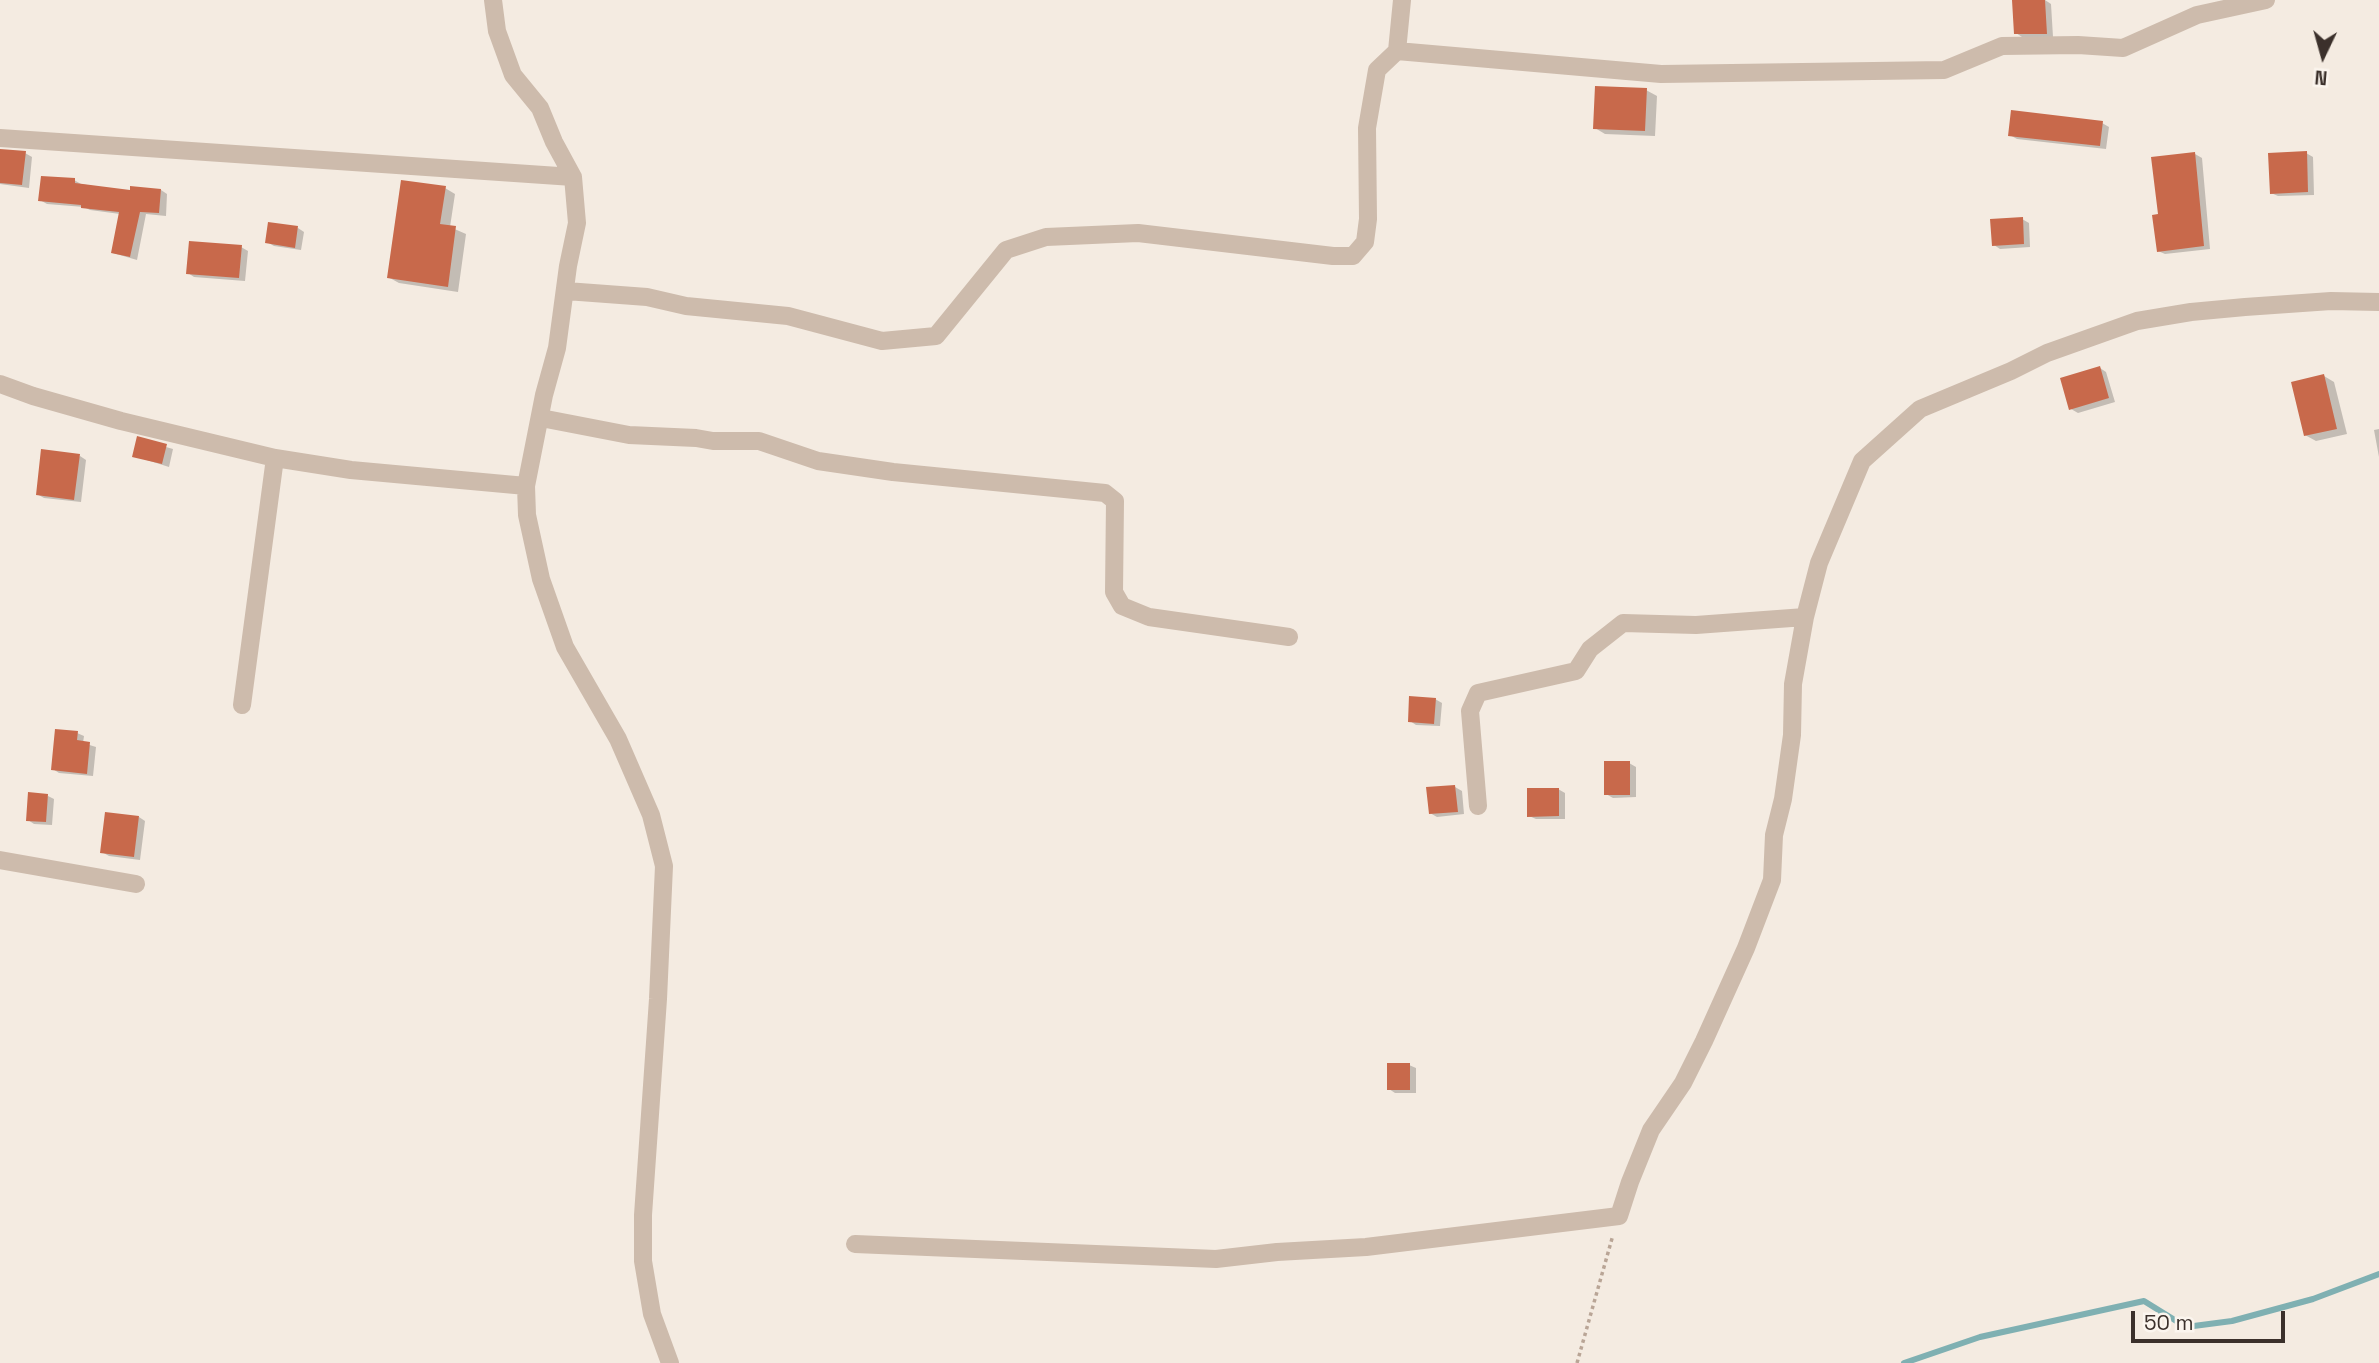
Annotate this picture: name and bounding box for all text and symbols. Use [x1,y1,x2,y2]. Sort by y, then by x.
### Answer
north arrow [2288,21,2358,91]
text: N [2314,64,2329,90]
scale bar [2134,1296,2288,1340]
text: 50 m [2144,1309,2194,1336]

